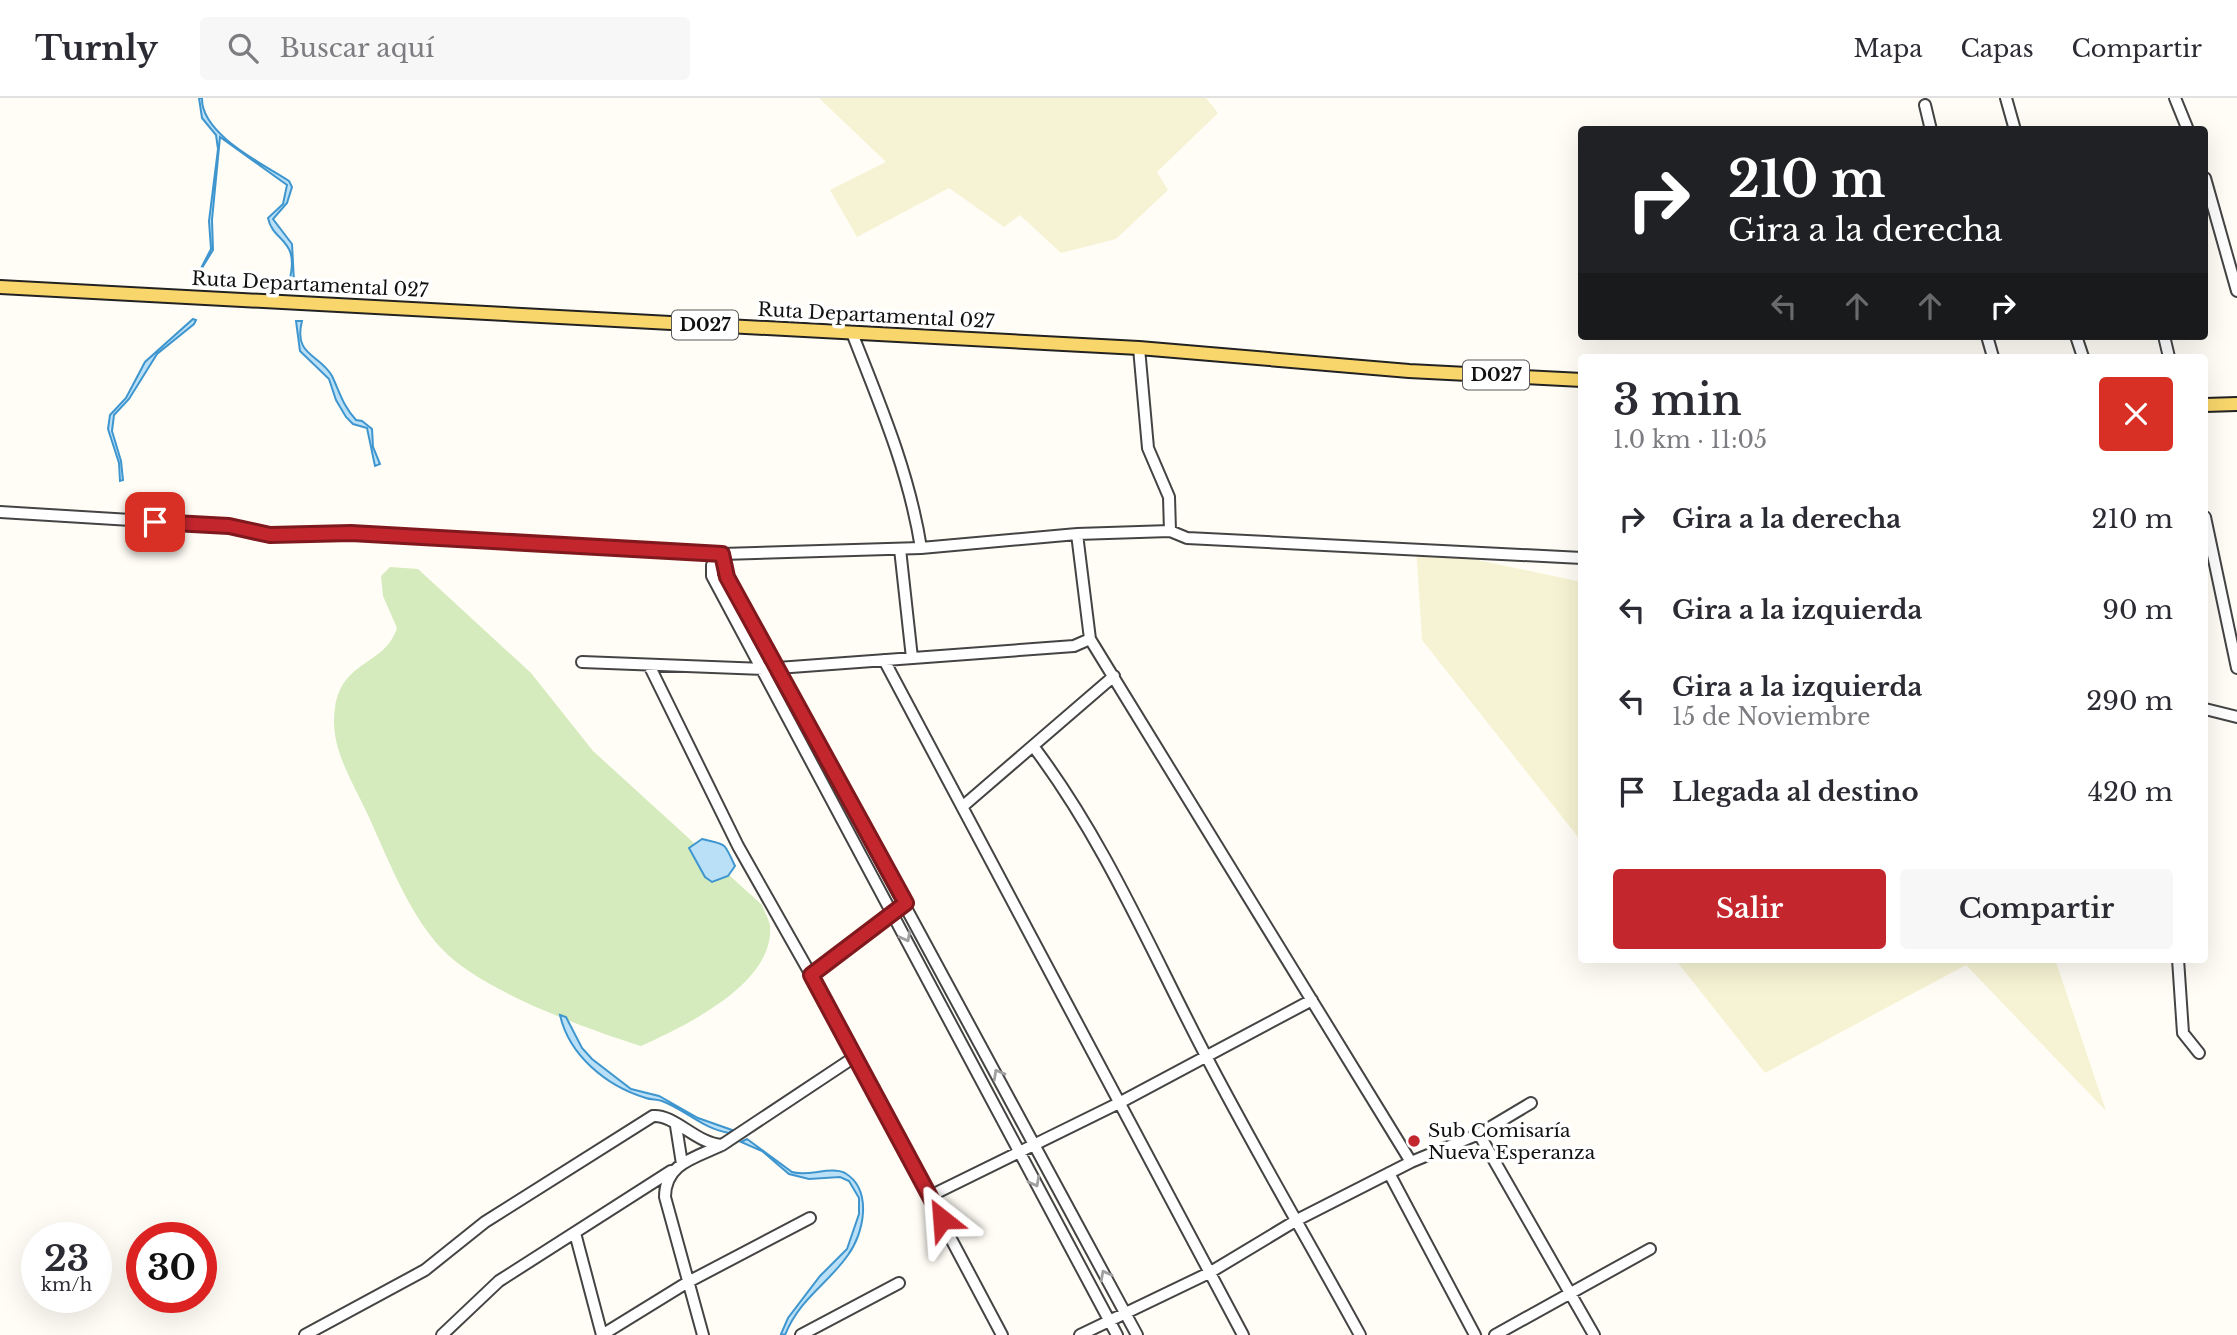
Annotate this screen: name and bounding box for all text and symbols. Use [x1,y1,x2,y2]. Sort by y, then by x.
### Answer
search box [200,17,690,80]
text: Turnly [35,28,158,69]
icon: search [224,29,262,67]
text: Buscar aquí [280,32,434,64]
text: Mapa [1853,34,1923,63]
text: Capas [1961,34,2034,63]
text: Compartir [2072,34,2202,63]
text: 210 m [1728,149,1886,210]
icon: right [1613,154,1704,245]
text: Gira a la derecha [1728,210,2002,250]
street label: Ruta Departamental 027 [191,267,429,302]
icon: left [1765,287,1803,325]
icon: ahead [1838,287,1876,325]
icon: ahead [1911,287,1949,325]
icon: right [1984,287,2022,325]
street label: Ruta Departamental 027 [757,298,995,333]
road number: D027 [672,310,738,340]
road number: D027 [1463,360,1529,390]
text: 3 min [1613,374,1742,426]
button: close [2099,377,2173,451]
text: 1.0 km · 11:05 [1613,426,1767,454]
pin [125,492,185,552]
icon: right [1613,500,1651,538]
icon: arrive [136,503,174,541]
text: Gira a la derecha [1672,503,1901,535]
text: 210 m [2091,503,2173,535]
icon: left [1613,591,1651,629]
text: Gira a la izquierda [1672,594,1922,626]
text: 90 m [2102,594,2173,626]
text: Gira a la izquierda [1672,671,1922,703]
icon: left [1613,682,1651,720]
text: 290 m [2086,685,2173,717]
text: 15 de Noviembre [1672,703,1871,731]
icon: arrive [1613,773,1651,811]
text: Llegada al destino [1672,776,1919,808]
text: 420 m [2088,776,2173,808]
button: Salir [1613,869,1886,949]
button: Compartir [1900,869,2173,949]
one-way arrow [898,929,912,942]
one-way arrow [993,1069,1006,1081]
place label: Sub Comisaría Nueva Esperanza [1428,1119,1596,1164]
marker: Sub Comisaría Nueva Esperanza [1406,1133,1422,1149]
one-way arrow [1026,1174,1040,1187]
position arrow [905,1182,979,1256]
speed limit sign: 30 [126,1222,217,1313]
text: 23 [44,1237,89,1280]
one-way arrow [1100,1269,1113,1282]
text: km/h [41,1274,92,1296]

